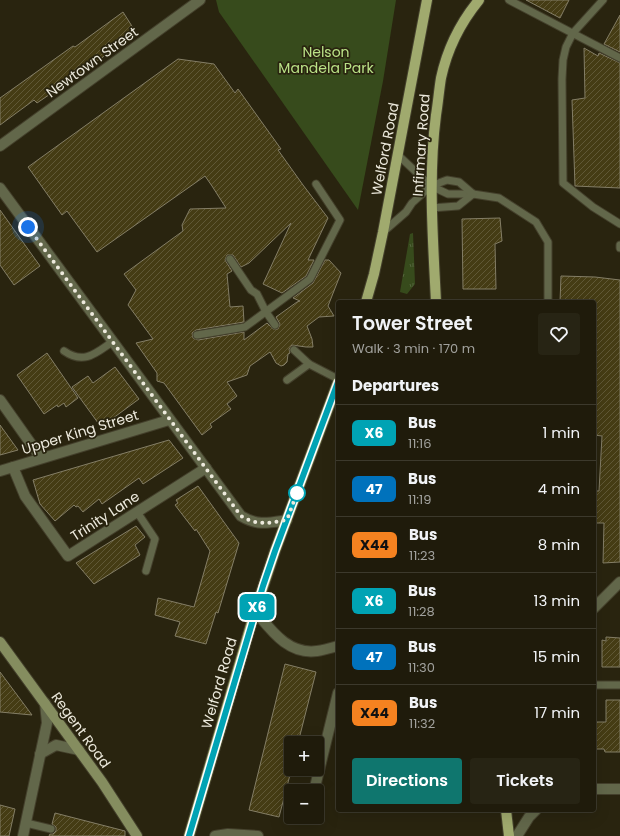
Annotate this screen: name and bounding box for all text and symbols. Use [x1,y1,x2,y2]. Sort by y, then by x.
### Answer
street label: Newtown Street [42,22,142,102]
park label: Nelson Mandela Park [278,42,374,78]
street label: Infirmary Road [407,93,435,197]
street label: Welford Road [366,101,404,197]
your location [18,217,38,237]
text: Tower Street [352,310,472,337]
button: heart [538,313,580,355]
text: Walk · 3 min · 170 m [352,339,475,358]
text: Departures [352,375,439,396]
street label: Upper King Street [19,405,141,459]
text: Bus [408,412,436,433]
text: 1 min [542,422,580,443]
text: X6 [365,423,383,443]
text: 11:16 [408,434,432,453]
text: Bus [408,468,436,489]
text: 4 min [538,478,580,499]
text: 47 [366,479,382,499]
unlabelled marker [288,484,306,502]
street label: Trinity Lane [67,486,144,546]
text: 11:19 [408,490,431,509]
text: Bus [409,524,437,545]
text: 8 min [538,534,580,555]
text: X44 [360,535,389,555]
text: 11:23 [409,546,435,565]
text: Bus [408,580,436,601]
text: 13 min [534,590,580,611]
text: X6 [365,591,383,611]
line badge: X6 [239,594,275,620]
text: X6 [248,597,266,617]
text: 11:28 [408,602,435,621]
street label: Welford Road [196,635,242,731]
text: Bus [408,636,436,657]
text: 15 min [533,646,580,667]
text: 47 [366,647,382,667]
text: 11:30 [408,658,435,677]
street label: Regent Road [47,688,115,772]
text: Bus [409,692,437,713]
text: 17 min [534,702,580,723]
text: X44 [360,703,389,723]
text: 11:32 [409,714,435,733]
map controls [284,736,324,824]
button: + [284,736,324,776]
button: Directions [352,758,462,804]
button: Tickets [470,758,580,804]
button: − [284,784,324,824]

